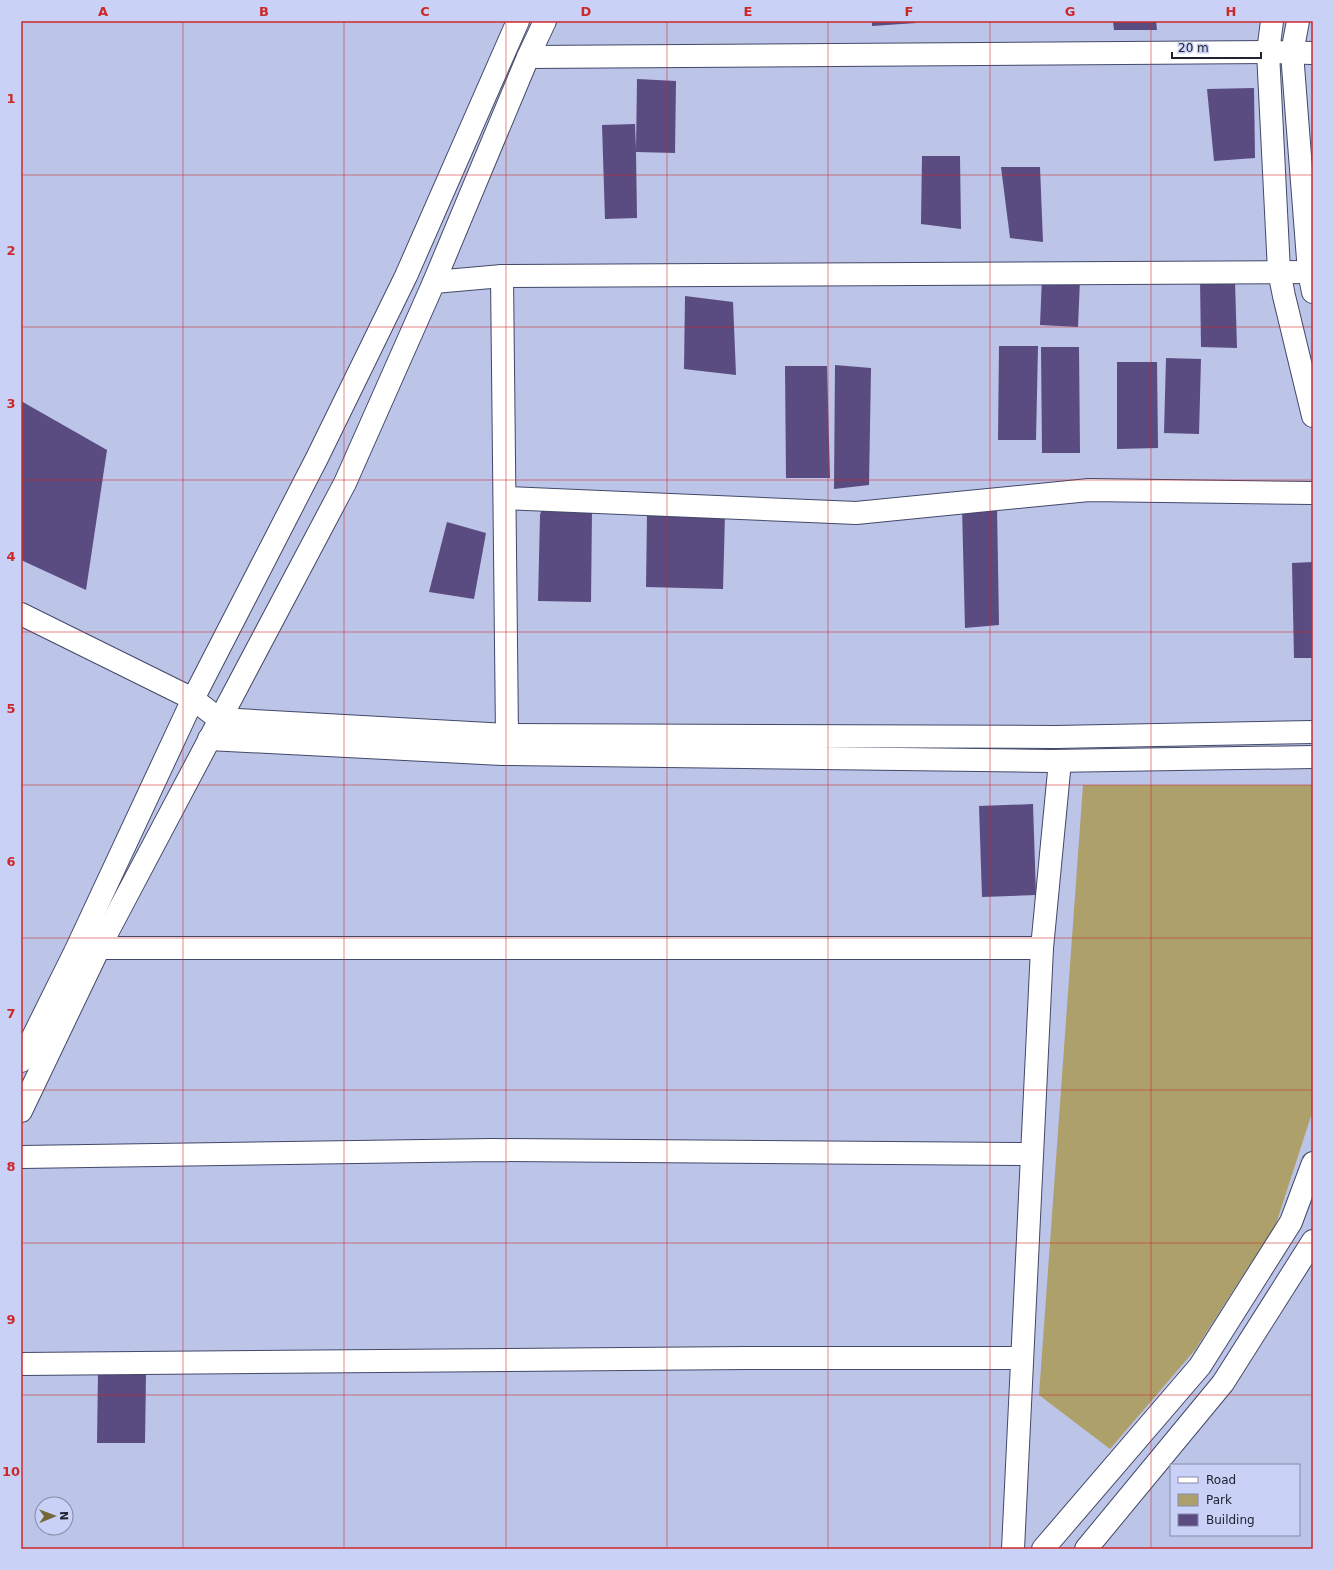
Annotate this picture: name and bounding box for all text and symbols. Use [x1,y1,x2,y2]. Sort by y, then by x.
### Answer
text: A [98,4,108,19]
text: B [259,4,269,19]
text: C [420,4,430,19]
text: D [581,4,592,19]
text: E [744,4,752,19]
text: F [905,4,913,19]
text: G [1065,4,1075,19]
text: H [1226,4,1236,19]
scale bar [1172,34,1261,60]
text: 20 m [1178,41,1209,55]
text: 1 [6,91,16,106]
text: 2 [6,243,16,258]
text: 3 [6,396,16,411]
text: 4 [6,549,16,564]
text: 5 [6,701,16,716]
text: 6 [6,854,16,869]
text: 7 [6,1006,16,1021]
text: 8 [6,1159,16,1174]
text: 9 [6,1312,16,1327]
text: 10 [2,1464,20,1479]
legend [1170,1464,1300,1536]
text: Road [1206,1473,1236,1487]
text: Park [1206,1493,1232,1507]
north arrow [34,1496,74,1536]
text: N [57,1511,70,1521]
text: Building [1206,1513,1255,1527]

